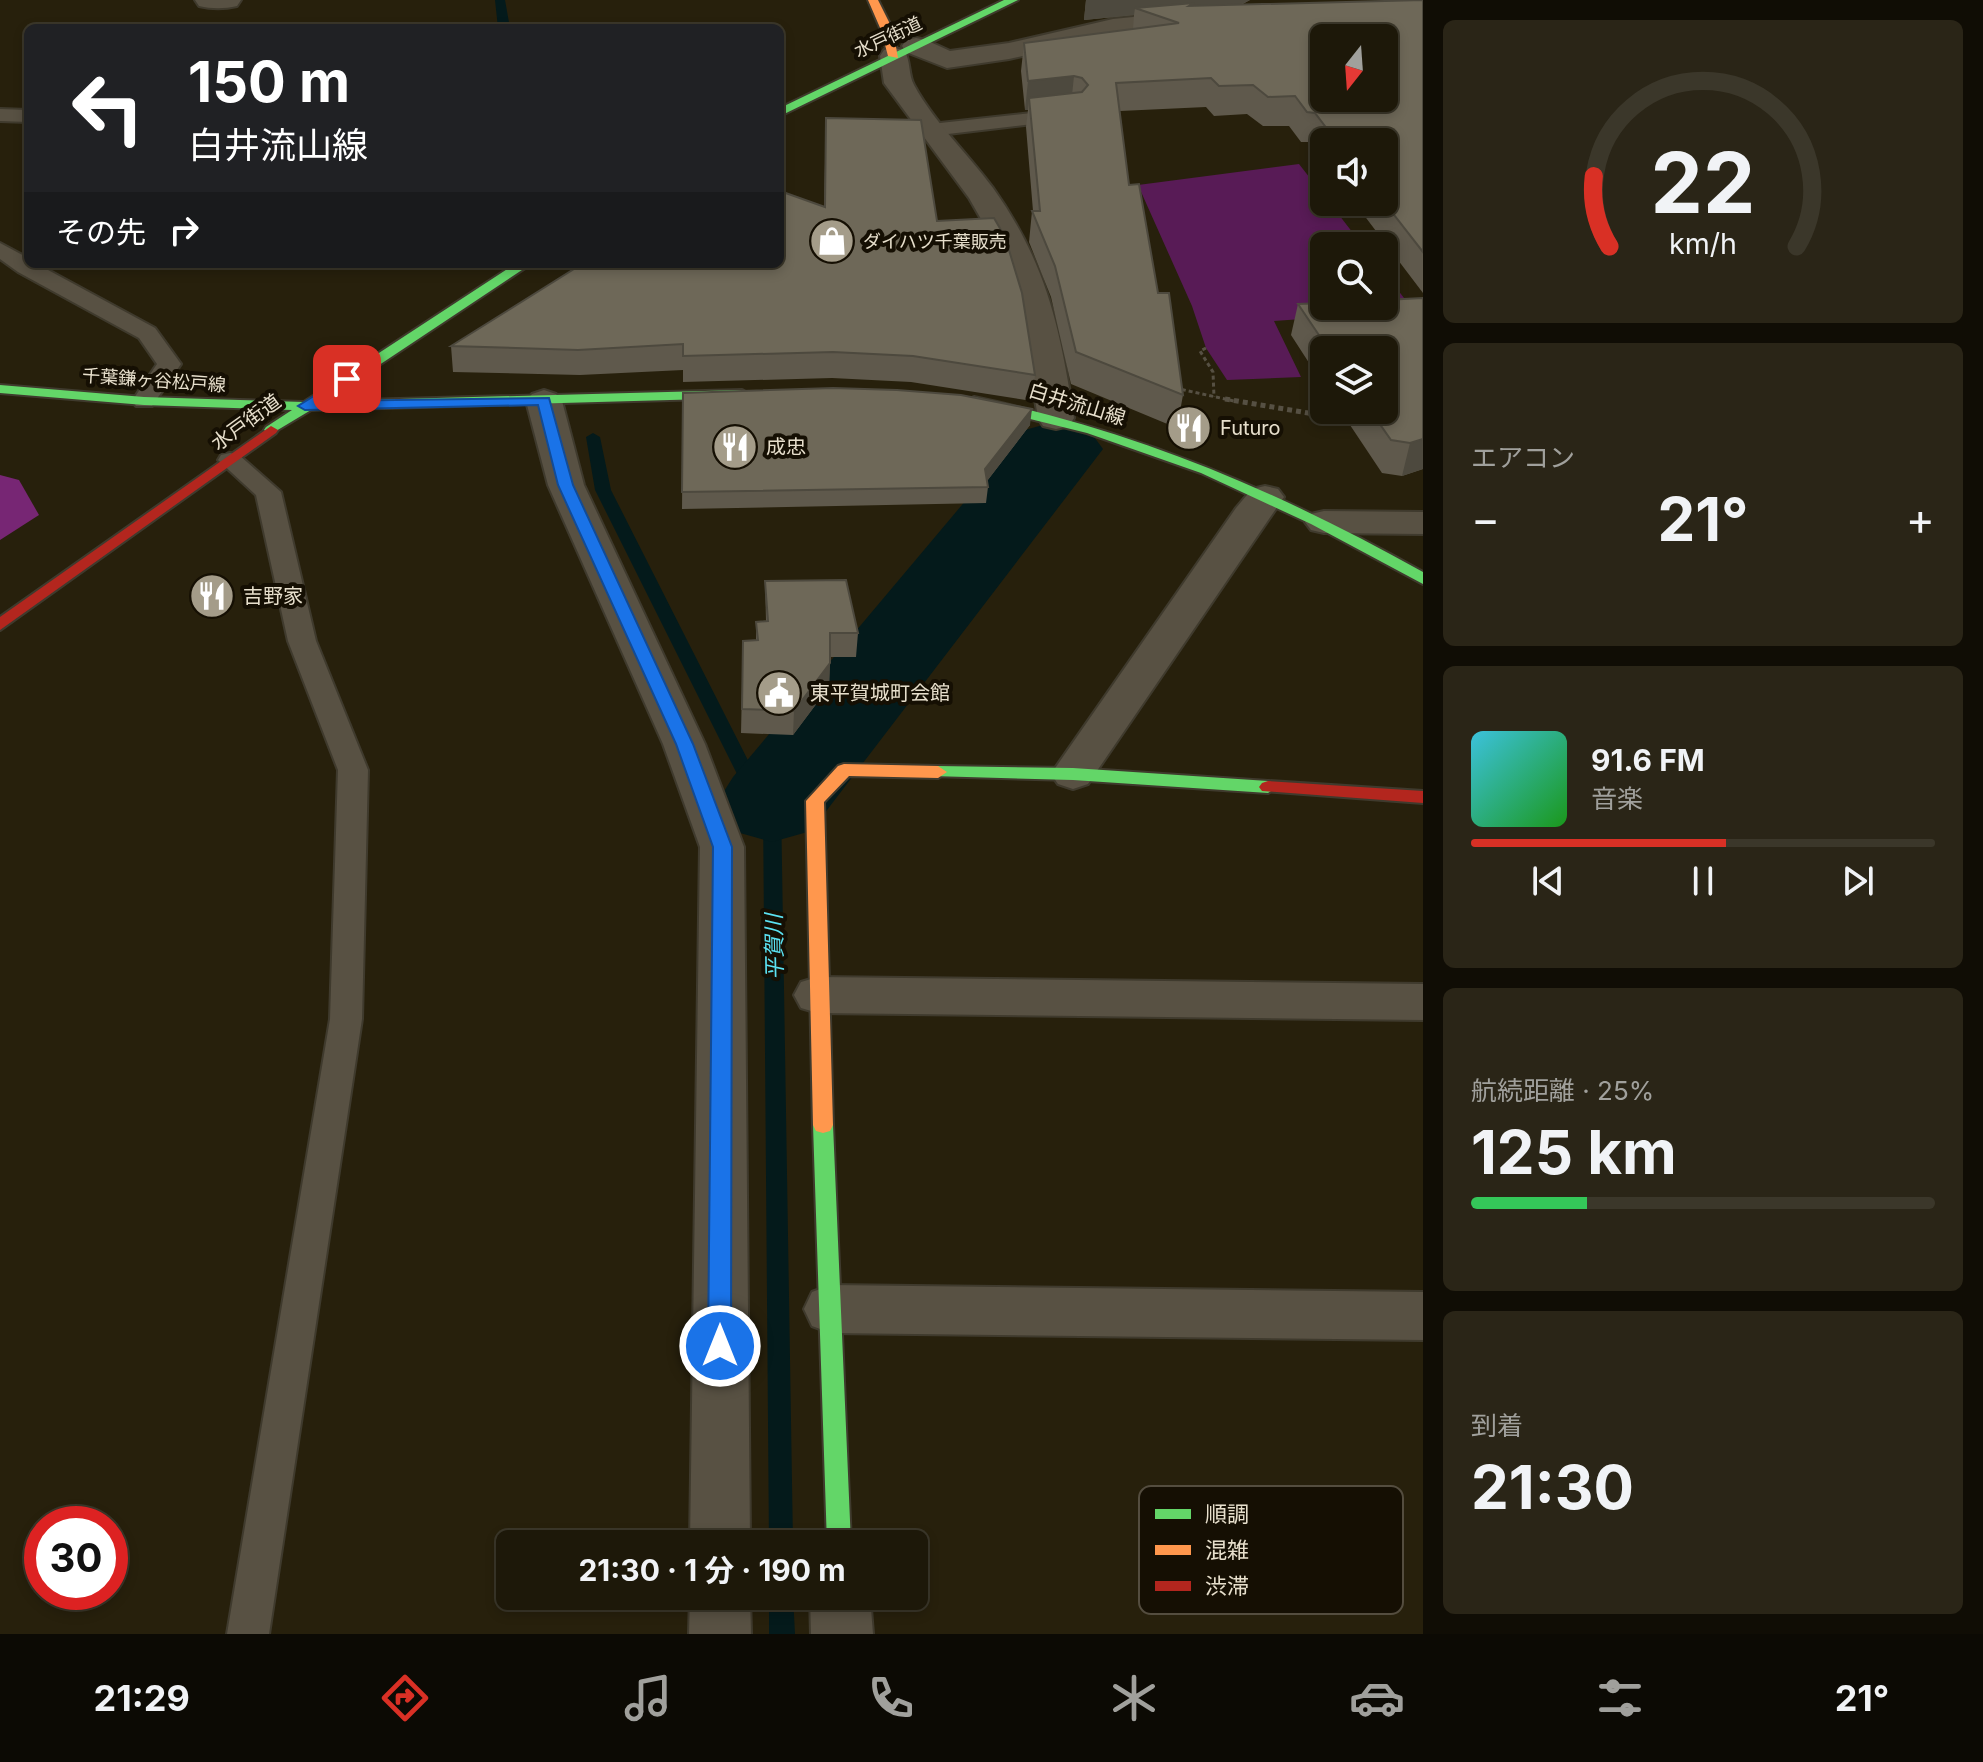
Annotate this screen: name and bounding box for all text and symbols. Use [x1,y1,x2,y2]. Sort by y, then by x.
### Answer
street label: 水戸街道 [851,12,925,62]
north arrow [1310,24,1398,112]
map controls [1310,24,1398,424]
text: 150 m [188,48,350,116]
icon: left [56,56,160,160]
text: 白井流山線 [188,123,368,167]
button: sound [1310,128,1398,216]
text: 22 [1651,132,1755,233]
icon: right [162,208,206,252]
text: その先 [56,214,146,250]
shop icon: ダイハツ千葉販売 [808,217,856,265]
text: km/h [1669,227,1737,262]
place label: ダイハツ千葉販売 [863,231,1007,252]
button: search [1310,232,1398,320]
button: layers [1310,336,1398,424]
pin [313,345,381,413]
icon: arrive [325,357,369,401]
street label: 千葉鎌ヶ谷松戸線 [81,365,227,395]
street label: 白井流山線 [1026,378,1128,430]
street label: 水戸街道 [207,389,285,455]
restaurant icon: Futuro [1165,404,1213,452]
place label: Futuro [1220,416,1281,440]
restaurant icon: 成忠 [711,423,759,471]
place label: 成忠 [766,435,806,459]
text: エアコン [1471,442,1575,473]
text: 21° [1657,483,1749,555]
text: − [1471,492,1500,546]
text: + [1906,492,1935,546]
restaurant icon: 吉野家 [188,572,236,620]
place label: 吉野家 [243,584,303,608]
public building icon: 東平賀城町会館 [755,669,803,717]
place label: 東平賀城町会館 [810,681,950,705]
text: 91.6 FM [1591,742,1705,778]
text: 音楽 [1591,783,1643,814]
icon: previous [1526,859,1570,903]
icon: pause [1681,859,1725,903]
icon: next [1836,859,1880,903]
water label: 平賀川 [760,912,788,980]
text: 航続距離 · 25% [1471,1075,1654,1106]
text: 125 km [1471,1116,1677,1188]
position arrow [678,1304,762,1388]
text: 到着 [1471,1410,1523,1441]
text: 21:30 [1471,1451,1634,1523]
legend [1139,1486,1403,1614]
text: 順調 [1205,1501,1249,1527]
speed limit sign: 30 [24,1506,128,1610]
text: 混雑 [1205,1537,1249,1563]
text: 21:30 · 1 分 · 190 m [578,1552,846,1588]
text: 渋滞 [1205,1573,1249,1599]
icon: directions [377,1670,433,1726]
icon: music [620,1670,676,1726]
icon: phone [863,1670,919,1726]
icon: climate [1106,1670,1162,1726]
icon: car [1349,1670,1405,1726]
icon: filters [1592,1670,1648,1726]
text: 21:29 [93,1676,190,1720]
text: 21° [1835,1676,1889,1720]

